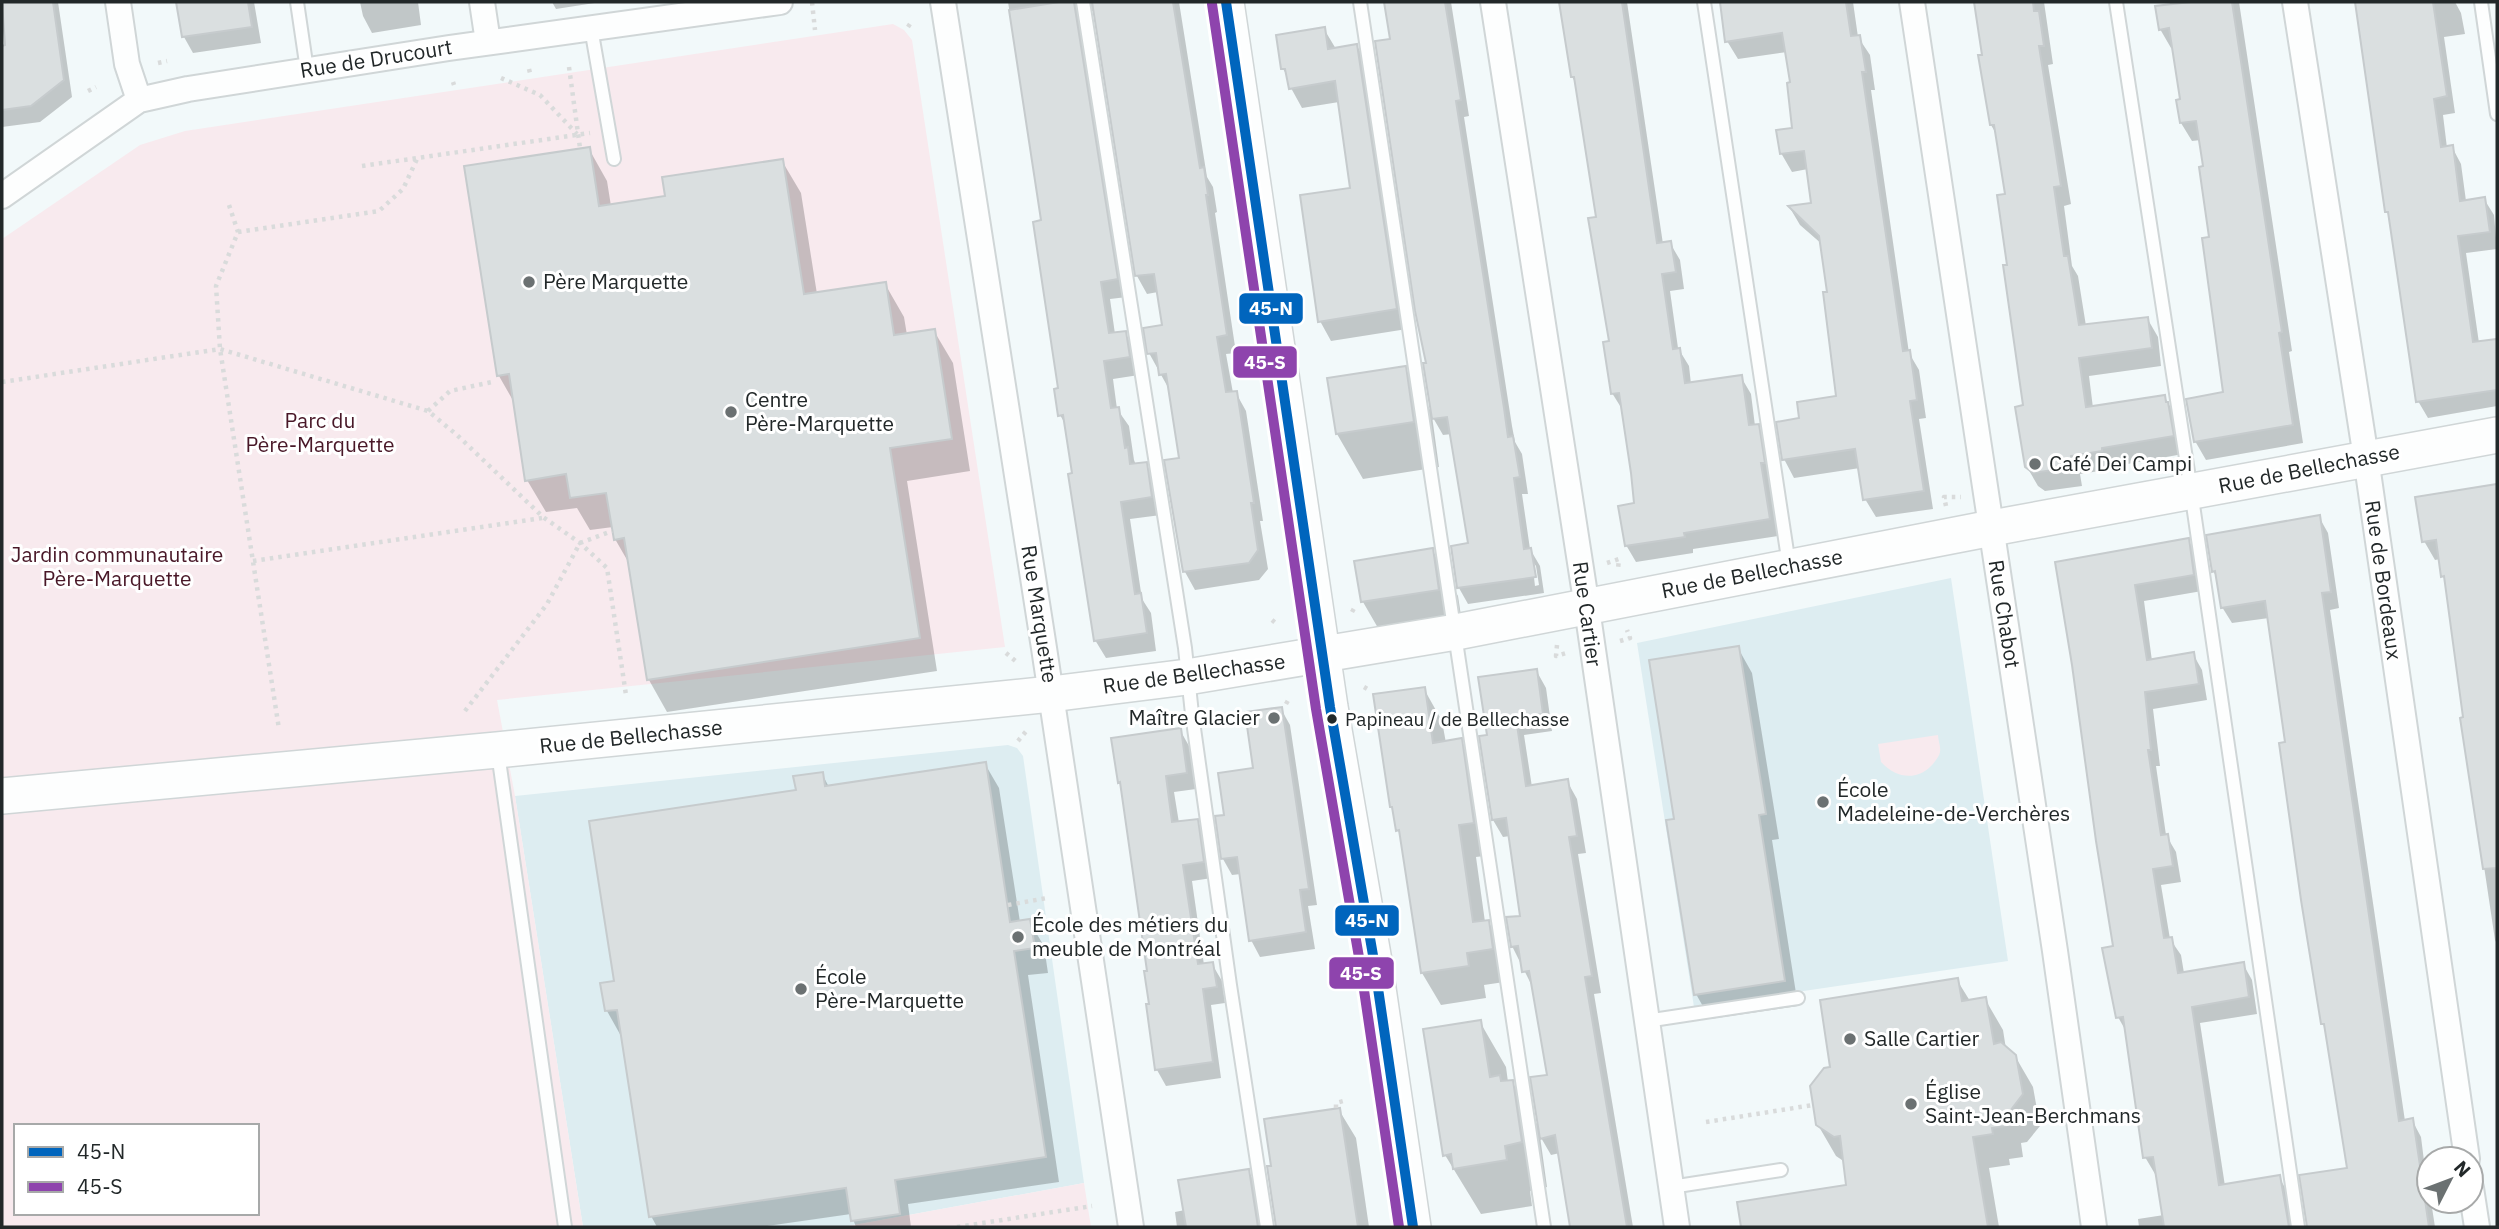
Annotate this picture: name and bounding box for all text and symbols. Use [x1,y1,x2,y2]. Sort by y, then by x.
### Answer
street label: Rue de Drucourt [298,32,454,84]
place label: Père Marquette [543,267,688,295]
marker: Père Marquette [521,274,537,290]
line badge: 45-N [1238,292,1304,325]
text: 45-N [1249,296,1293,320]
line badge: 45-S [1232,345,1298,379]
text: 45-S [1244,350,1286,374]
place label: Centre Père-Marquette [745,385,894,437]
marker: Centre Père-Marquette [723,404,739,420]
park label: Parc du Père-Marquette [245,406,395,458]
street label: Rue de Bellechasse [2216,437,2402,499]
place label: Café Dei Campi [2049,449,2192,477]
marker: Café Dei Campi [2027,456,2043,472]
street label: Rue de Bordeaux [2359,498,2409,662]
park label: Jardin communautaire Père-Marquette [11,540,223,592]
street label: Rue de Bellechasse [1659,542,1845,604]
street label: Rue Marquette [1015,543,1065,685]
street label: Rue Chabot [1983,558,2027,670]
street label: Rue Cartier [1567,560,1609,668]
street label: Rue de Bellechasse [1101,646,1287,700]
place label: Maître Glacier [1128,703,1260,731]
place label: Papineau / de Bellechasse [1345,707,1569,731]
marker: Maître Glacier [1266,710,1282,726]
street label: Rue de Bellechasse [538,712,724,760]
marker: Papineau / de Bellechasse [1325,712,1339,726]
place label: École Madeleine-de-Verchères [1837,775,2070,827]
marker: École Madeleine-de-Verchères [1815,794,1831,810]
line badge: 45-N [1334,904,1400,937]
text: 45-N [1345,908,1389,932]
place label: École des métiers du meuble de Montréal [1032,910,1228,962]
marker: École des métiers du meuble de Montréal [1010,929,1026,945]
line badge: 45-S [1328,956,1395,990]
text: 45-S [1340,961,1382,985]
place label: École Père-Marquette [815,962,964,1014]
marker: École Père-Marquette [793,981,809,997]
place label: Salle Cartier [1864,1024,1979,1052]
marker: Salle Cartier [1842,1031,1858,1047]
place label: Église Saint-Jean-Berchmans [1925,1077,2141,1129]
marker: Église Saint-Jean-Berchmans [1903,1096,1919,1112]
legend [14,1124,259,1215]
text: 45-N [77,1137,125,1165]
north arrow [2415,1145,2485,1215]
text: N [2449,1155,2476,1182]
text: 45-S [77,1172,122,1200]

